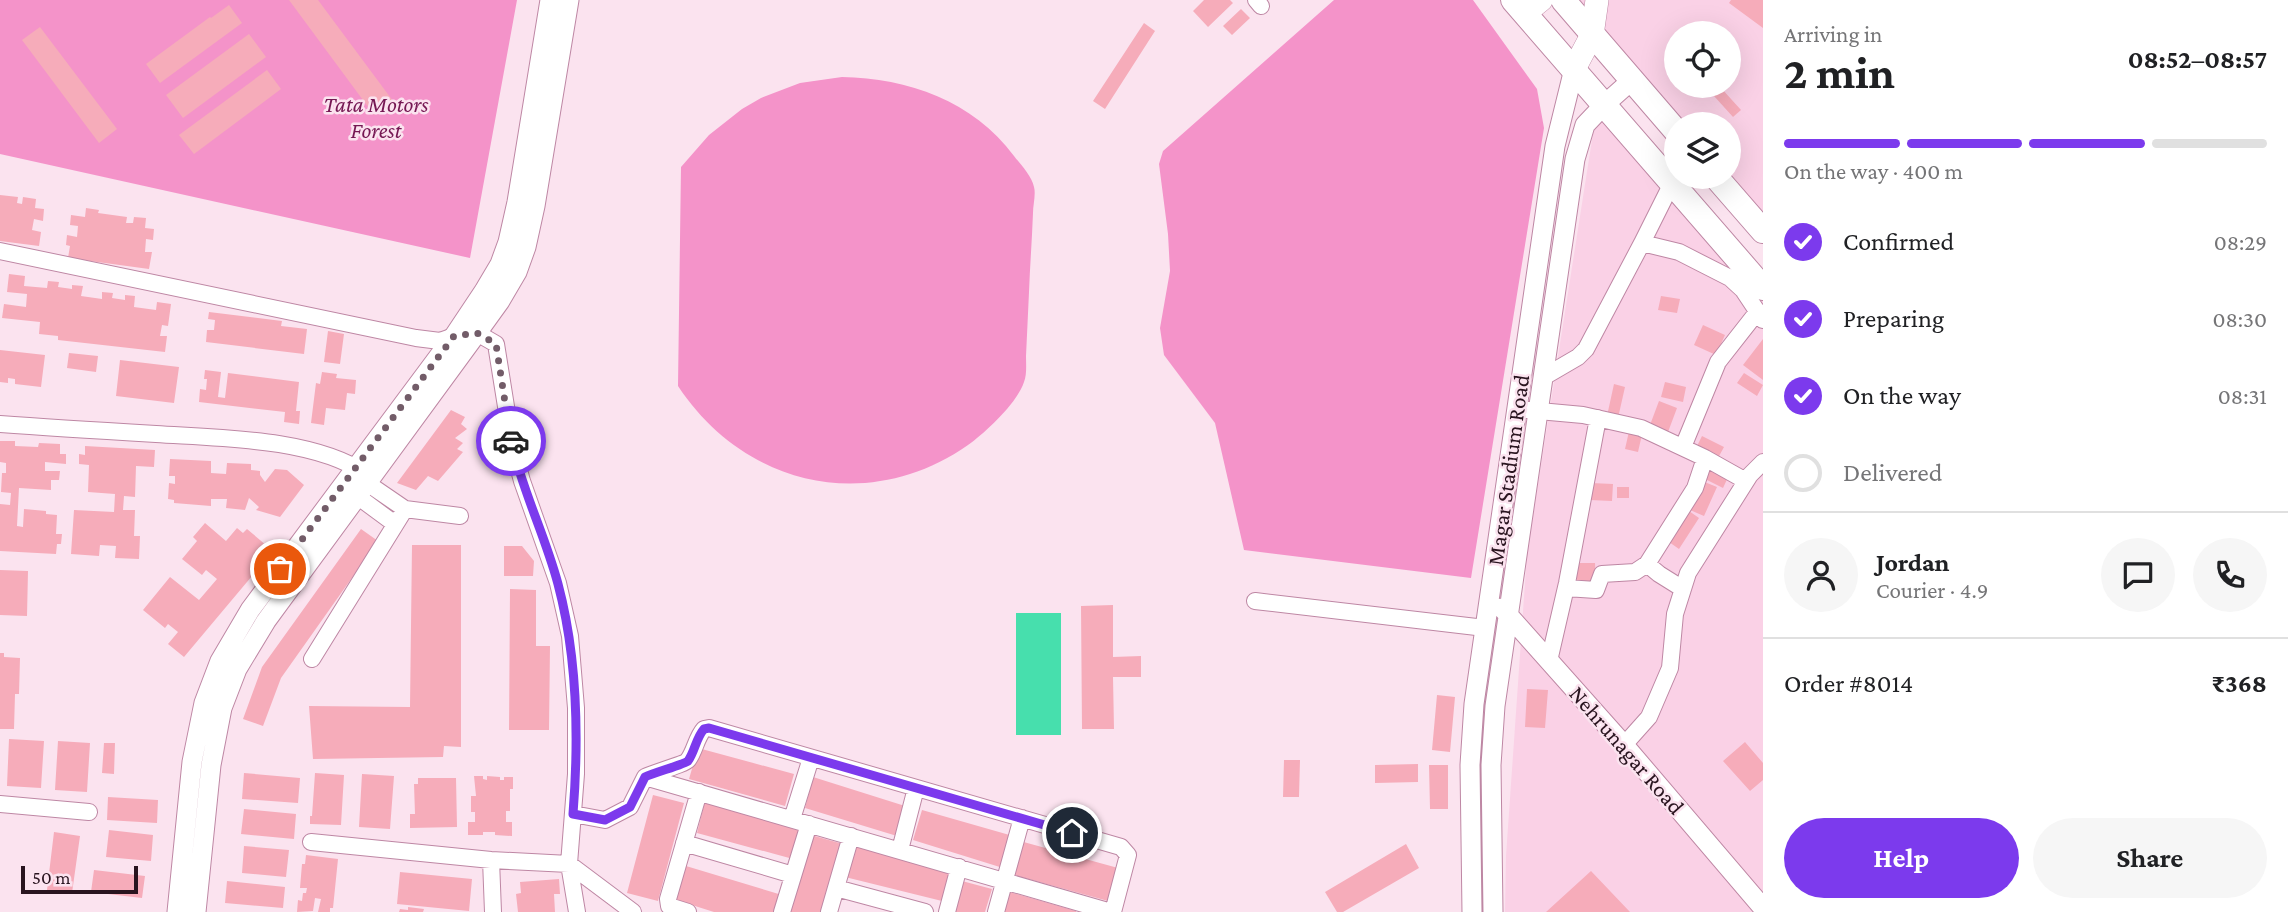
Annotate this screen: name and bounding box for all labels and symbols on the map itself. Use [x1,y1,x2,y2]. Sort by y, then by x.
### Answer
park label: Tata Motors Forest [324,91,429,143]
street label: Magar Stadium Road [1482,373,1534,567]
courier [476,406,546,476]
pin [250,539,310,599]
street label: Nehrunagar Road [1564,680,1690,820]
pin [1042,803,1102,863]
scale bar [21,863,138,895]

